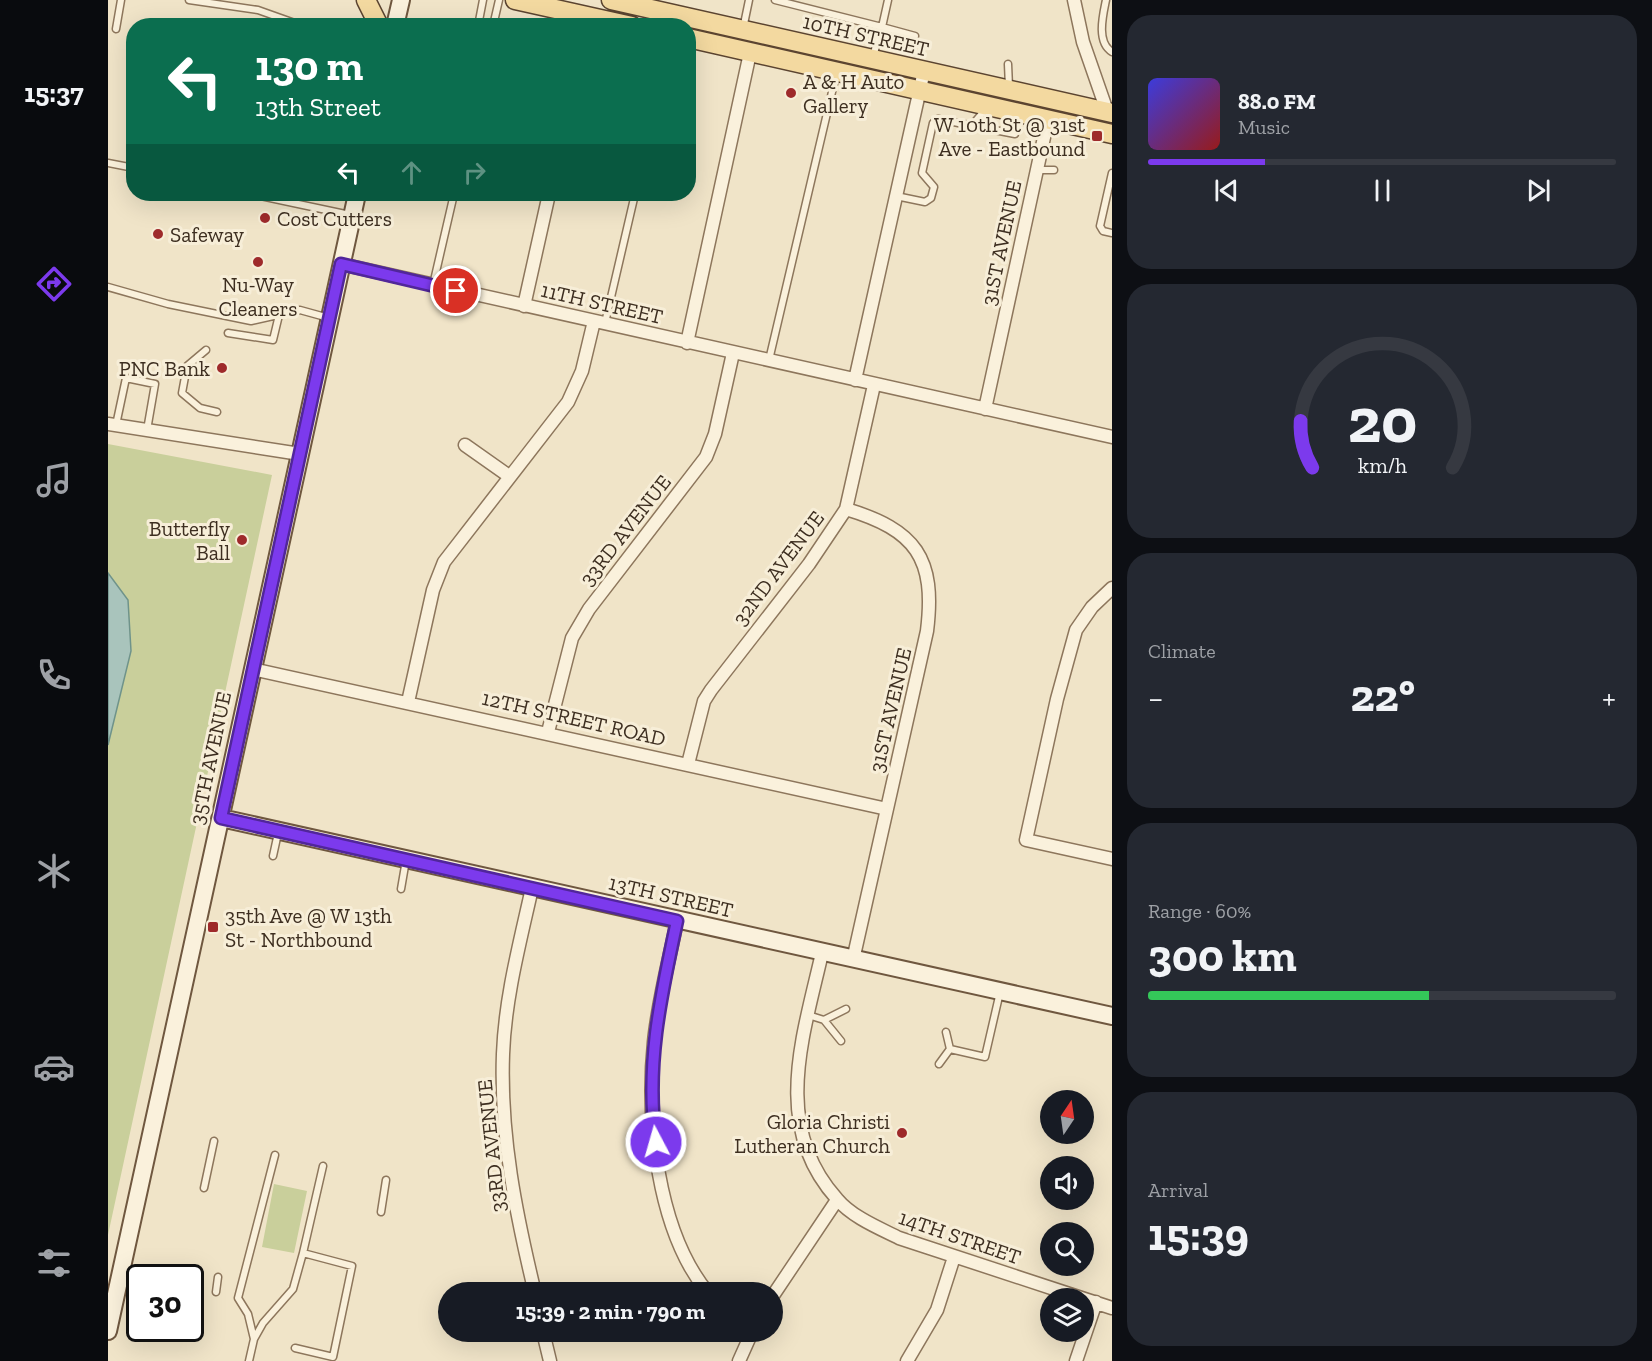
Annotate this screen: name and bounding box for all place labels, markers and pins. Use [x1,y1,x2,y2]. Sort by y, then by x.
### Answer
place label: A & H Auto Gallery [803,69,904,118]
marker: A & H Auto Gallery [784,86,798,100]
place label: W 10th St @ 31st Ave - Eastbound [934,112,1085,161]
marker: W 10th St @ 31st Ave - Eastbound [1090,129,1104,143]
place label: Cost Cutters [277,206,392,231]
marker: Cost Cutters [258,211,272,225]
place label: Safeway [170,222,244,247]
marker: Safeway [151,227,165,241]
marker: Nu-Way Cleaners [251,255,265,269]
pin [430,265,481,316]
place label: Nu-Way Cleaners [218,272,298,321]
place label: PNC Bank [119,356,210,381]
marker: PNC Bank [215,361,229,375]
place label: Butterfly Ball [149,516,230,565]
marker: Butterfly Ball [235,533,249,547]
place label: 35th Ave @ W 13th St - Northbound [225,903,392,952]
marker: 35th Ave @ W 13th St - Northbound [206,920,220,934]
place label: Gloria Christi Lutheran Church [734,1109,890,1158]
marker: Gloria Christi Lutheran Church [895,1126,909,1140]

